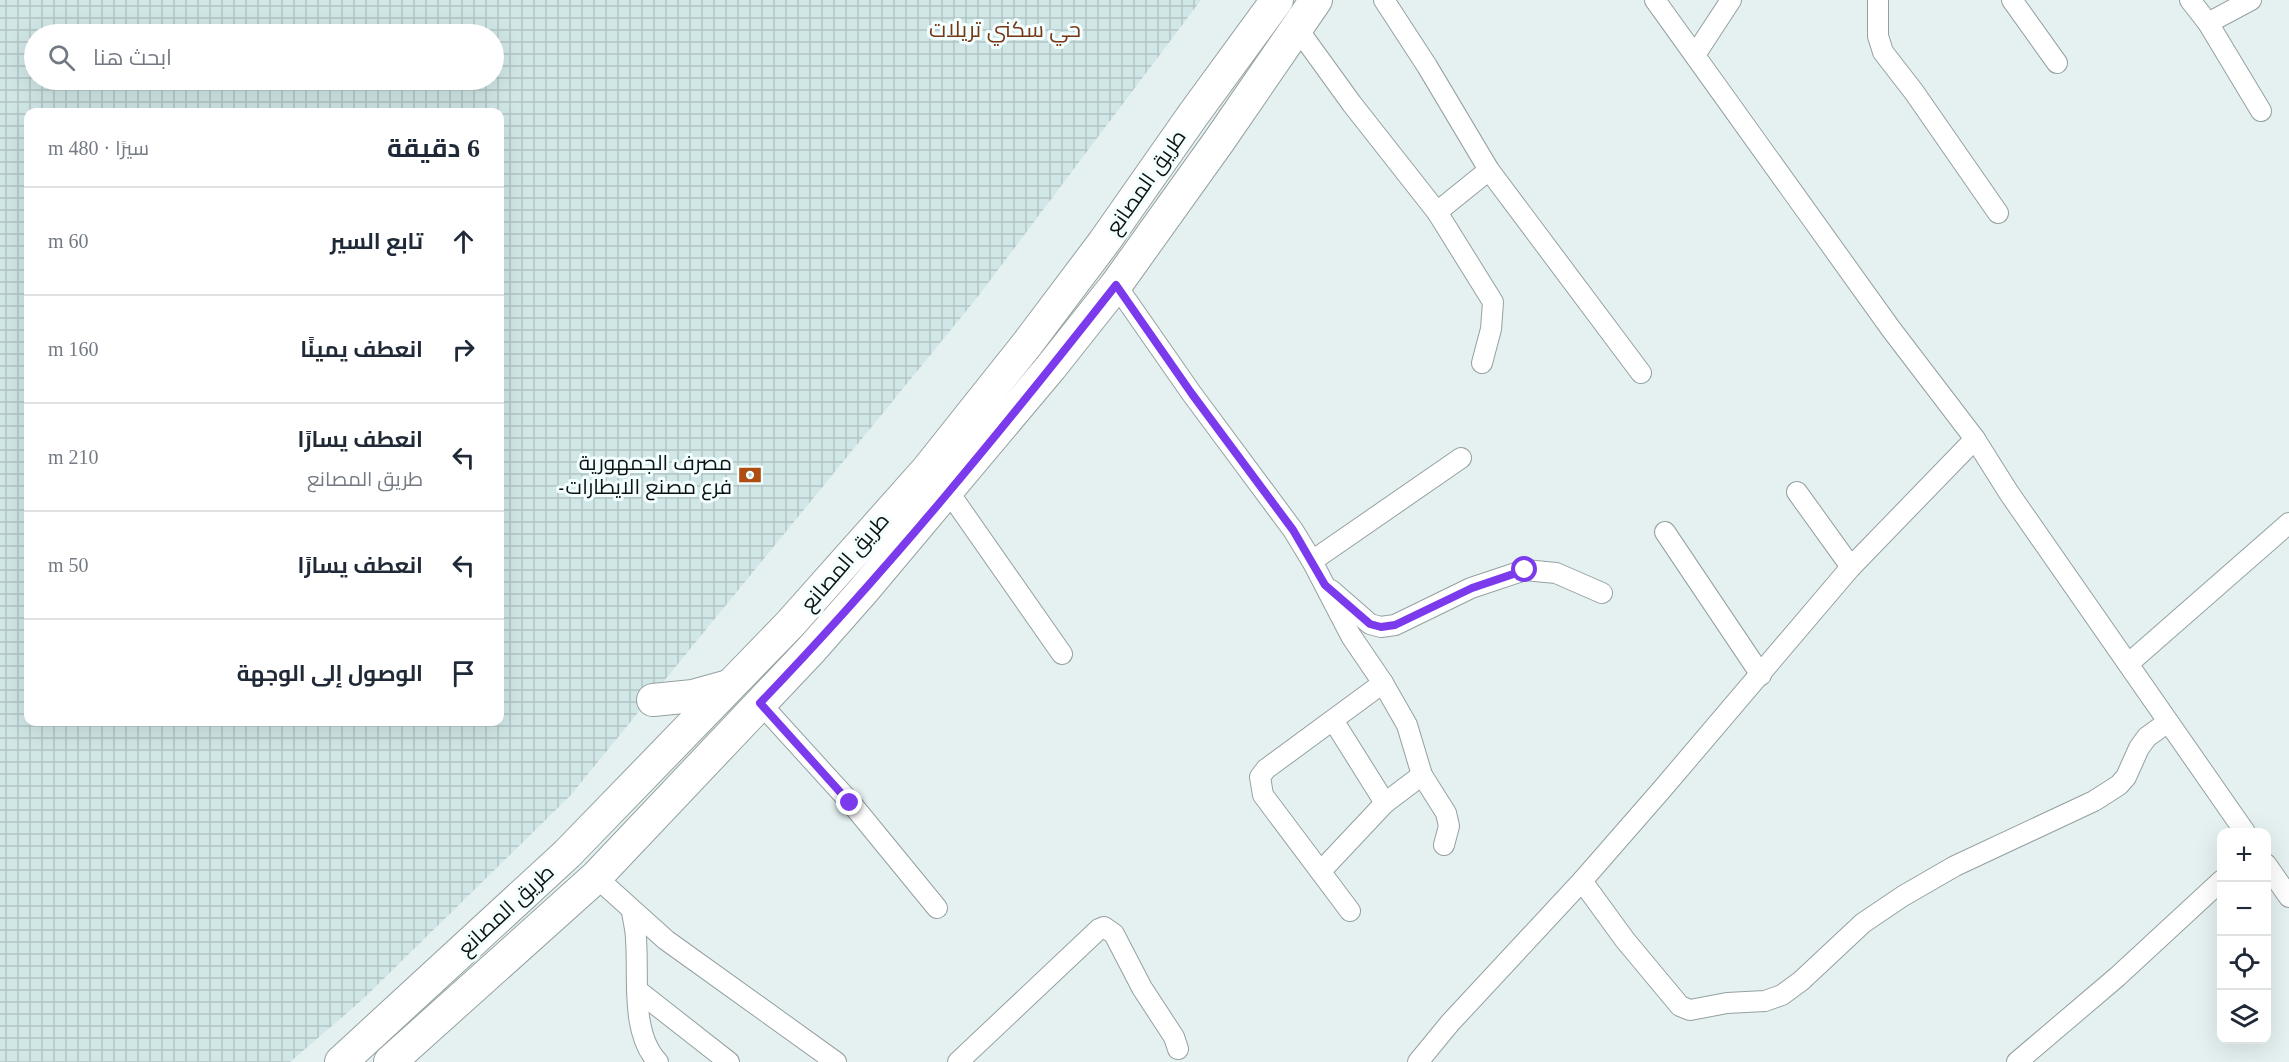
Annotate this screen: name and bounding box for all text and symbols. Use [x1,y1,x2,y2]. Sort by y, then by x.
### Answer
district label: حي سكني تريلات [929,17,1081,46]
search box [24,24,504,90]
icon: search [45,41,78,74]
text: ابحث هنا [93,45,172,70]
street label: طريق المصانع [1101,125,1192,240]
text: 6 دقيقة [387,134,480,163]
text: سيرًا · 480 m [48,137,149,159]
icon: ahead [447,225,480,258]
text: تابع السير [330,229,423,254]
text: 60 m [48,230,89,252]
icon: right [447,333,480,366]
text: انعطف يمينًا [300,337,423,362]
text: 160 m [48,338,99,360]
text: انعطف يسارًا [298,427,423,452]
icon: left [447,441,480,474]
text: 210 m [48,446,99,468]
place label: مصرف الجمهورية -فرع مصنع الايطارات [559,451,732,501]
bank icon: مصرف الجمهورية -فرع مصنع الايطارات [737,462,763,488]
text: طريق المصانع [307,468,423,490]
street label: طريق المصانع [796,508,896,617]
icon: left [447,549,480,582]
text: انعطف يسارًا [298,553,423,578]
text: 50 m [48,554,89,576]
route start [1511,556,1537,582]
icon: arrive [447,657,480,690]
text: الوصول إلى الوجهة [237,661,423,686]
route end [836,789,862,815]
map controls [2217,828,2271,1044]
button: + [2217,828,2271,882]
street label: طريق المصانع [453,860,560,962]
button: − [2217,882,2271,936]
button: locate [2217,936,2271,990]
button: layers [2217,990,2271,1044]

